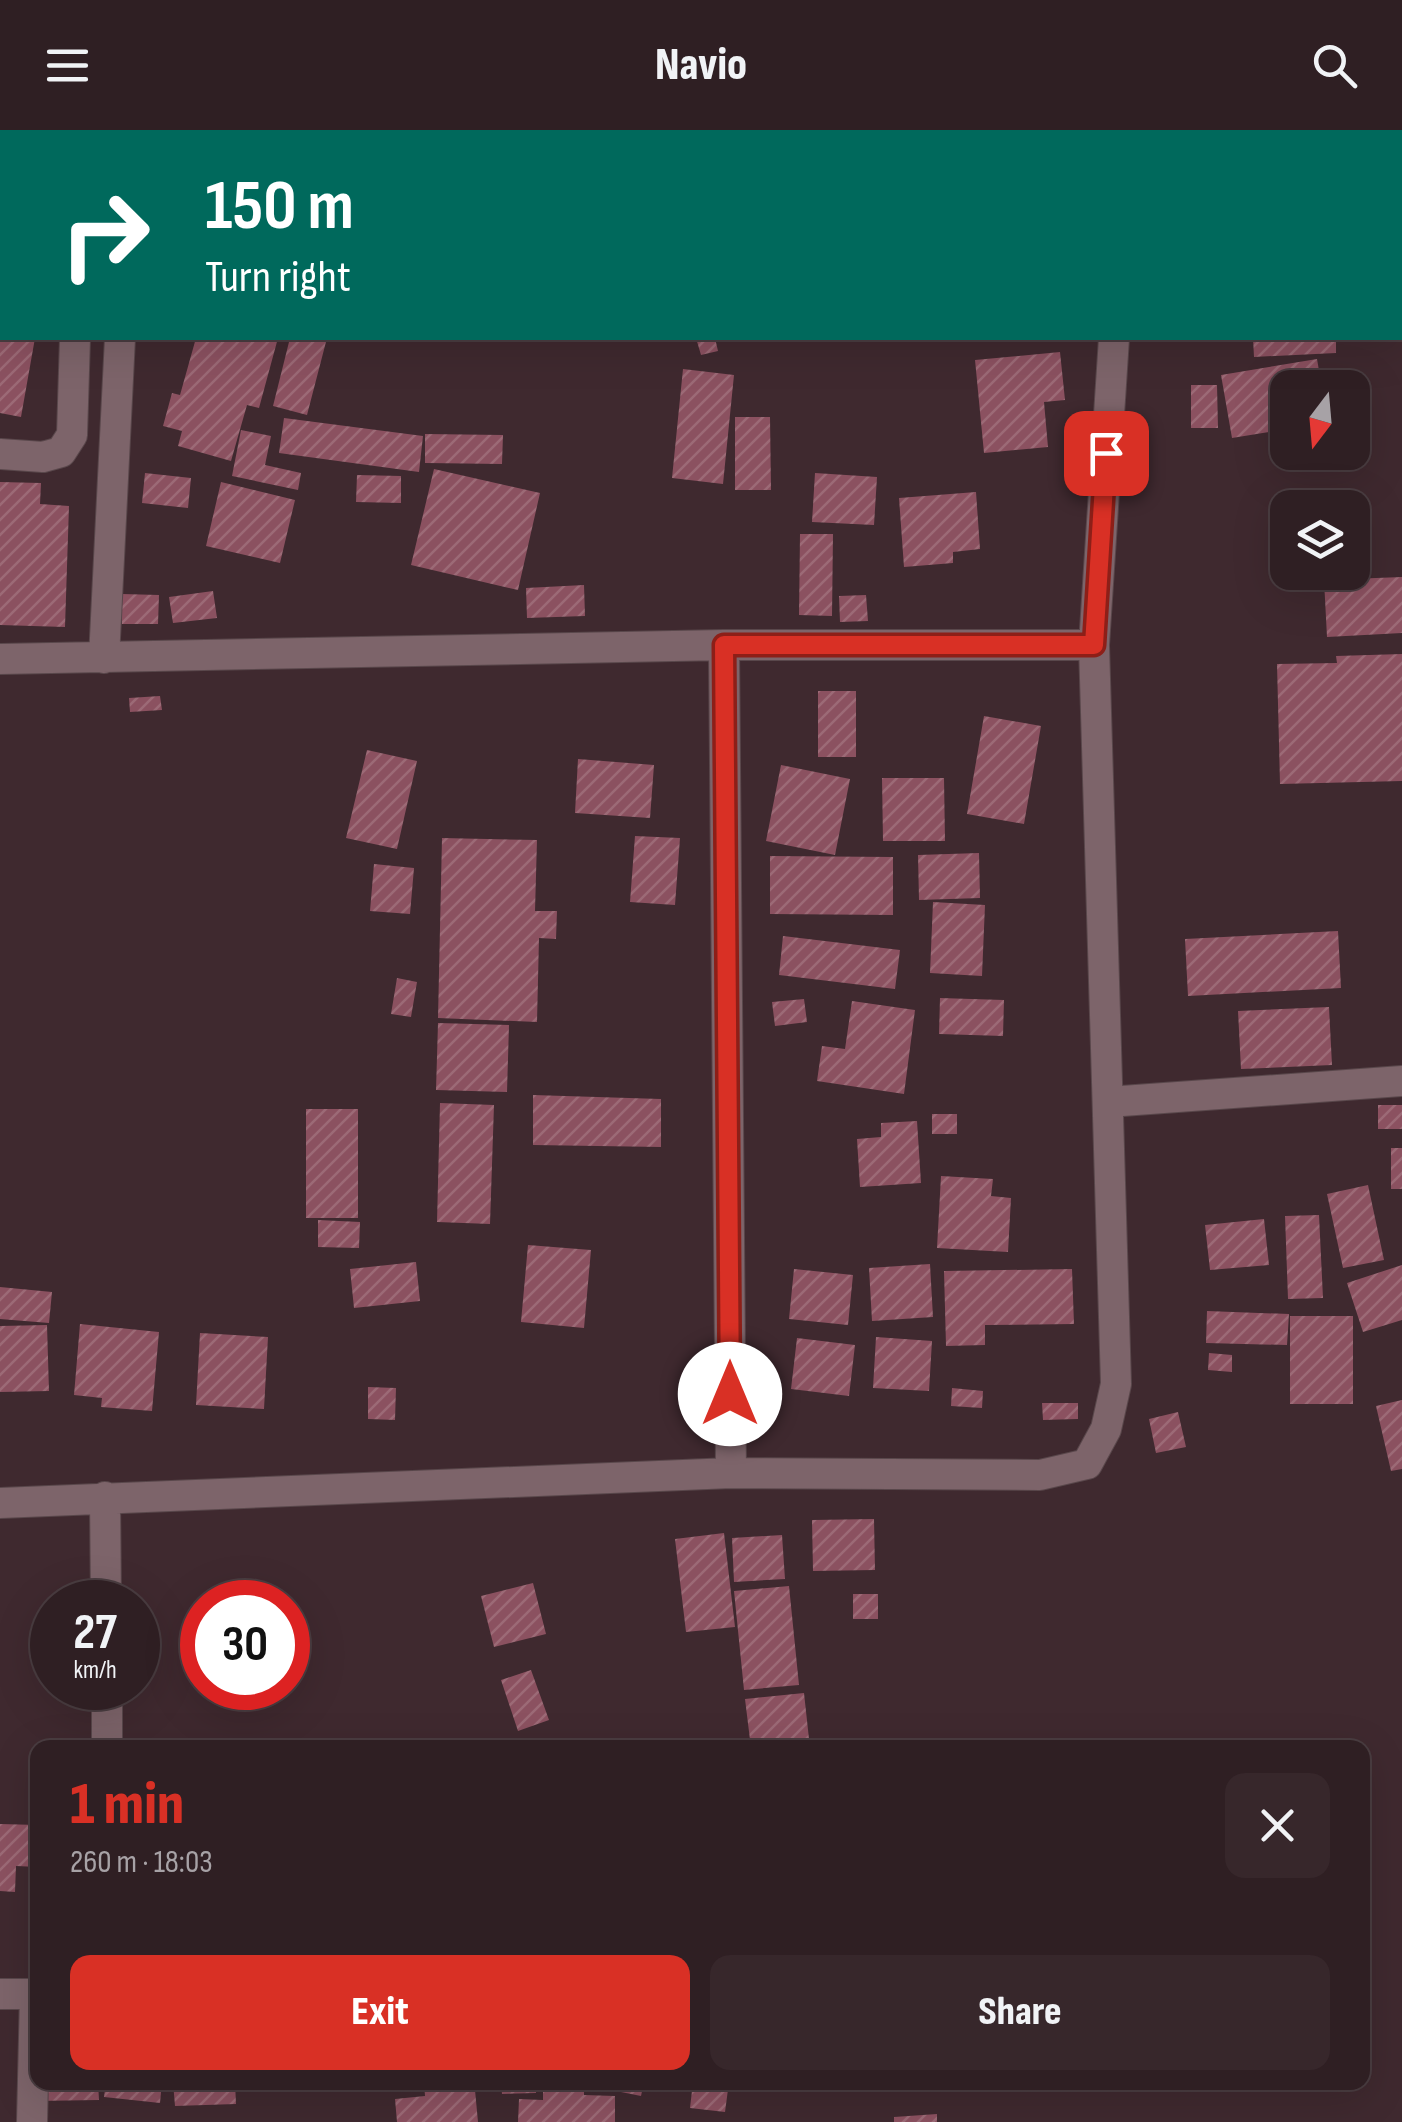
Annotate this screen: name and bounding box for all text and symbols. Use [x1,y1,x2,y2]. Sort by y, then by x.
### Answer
icon: menu [40,38,95,93]
text: Navio [655,38,747,93]
icon: search [1307,38,1362,93]
text: 150 m [205,165,354,249]
icon: right [40,170,170,300]
text: Turn right [205,250,351,305]
north arrow [1270,370,1370,470]
map controls [1270,370,1370,590]
pin [1064,411,1149,496]
icon: arrive [1079,426,1134,481]
button: layers [1270,490,1370,590]
position arrow [678,1342,782,1446]
speed limit sign: 30 [180,1580,310,1710]
text: 27 [73,1603,117,1663]
text: km/h [73,1655,117,1686]
text: 1 min [70,1769,184,1841]
button: close [1225,1773,1330,1878]
text: 260 m · 18:03 [70,1843,213,1882]
button: Exit [70,1955,690,2070]
button: Share [710,1955,1330,2070]

